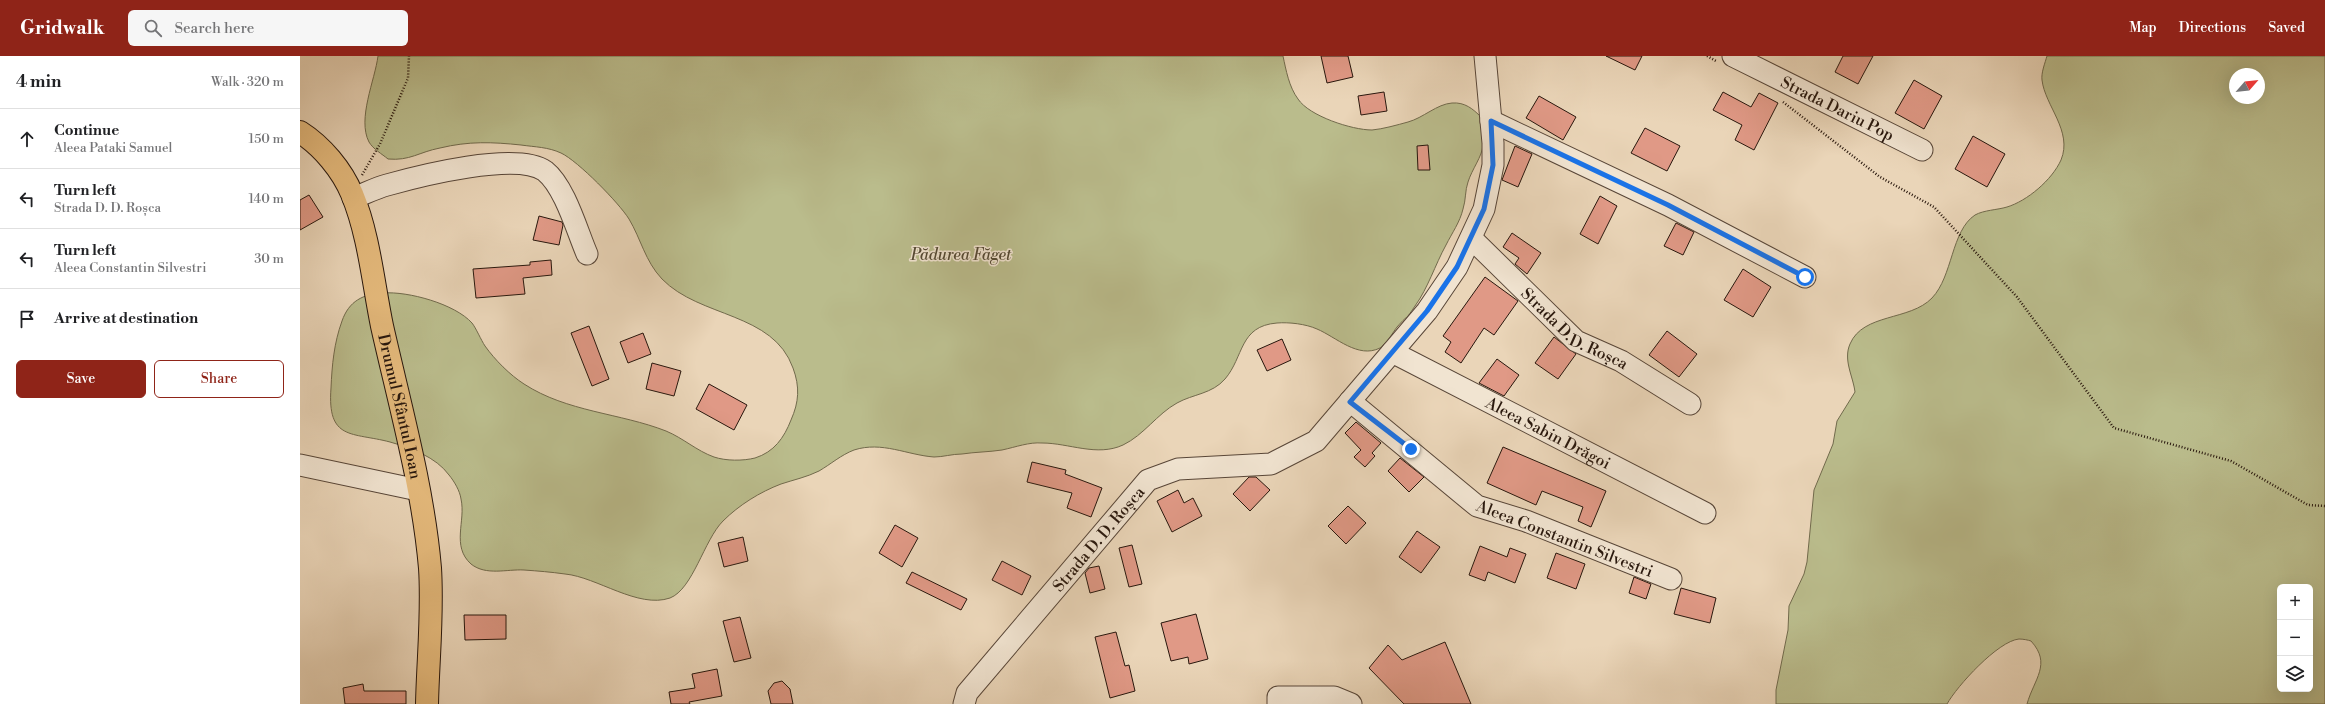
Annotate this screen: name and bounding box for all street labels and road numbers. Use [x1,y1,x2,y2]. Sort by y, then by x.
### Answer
street label: Strada Dariu Pop [1777,72,1897,146]
street label: Strada D.D. Roșca [1517,284,1632,375]
street label: Drumul Sfântul Ioan [373,332,426,481]
street label: Aleea Sabin Drăgoi [1481,393,1614,474]
street label: Strada D. D. Roșca [1049,482,1150,596]
street label: Aleea Constantin Silvestri [1473,496,1656,582]

